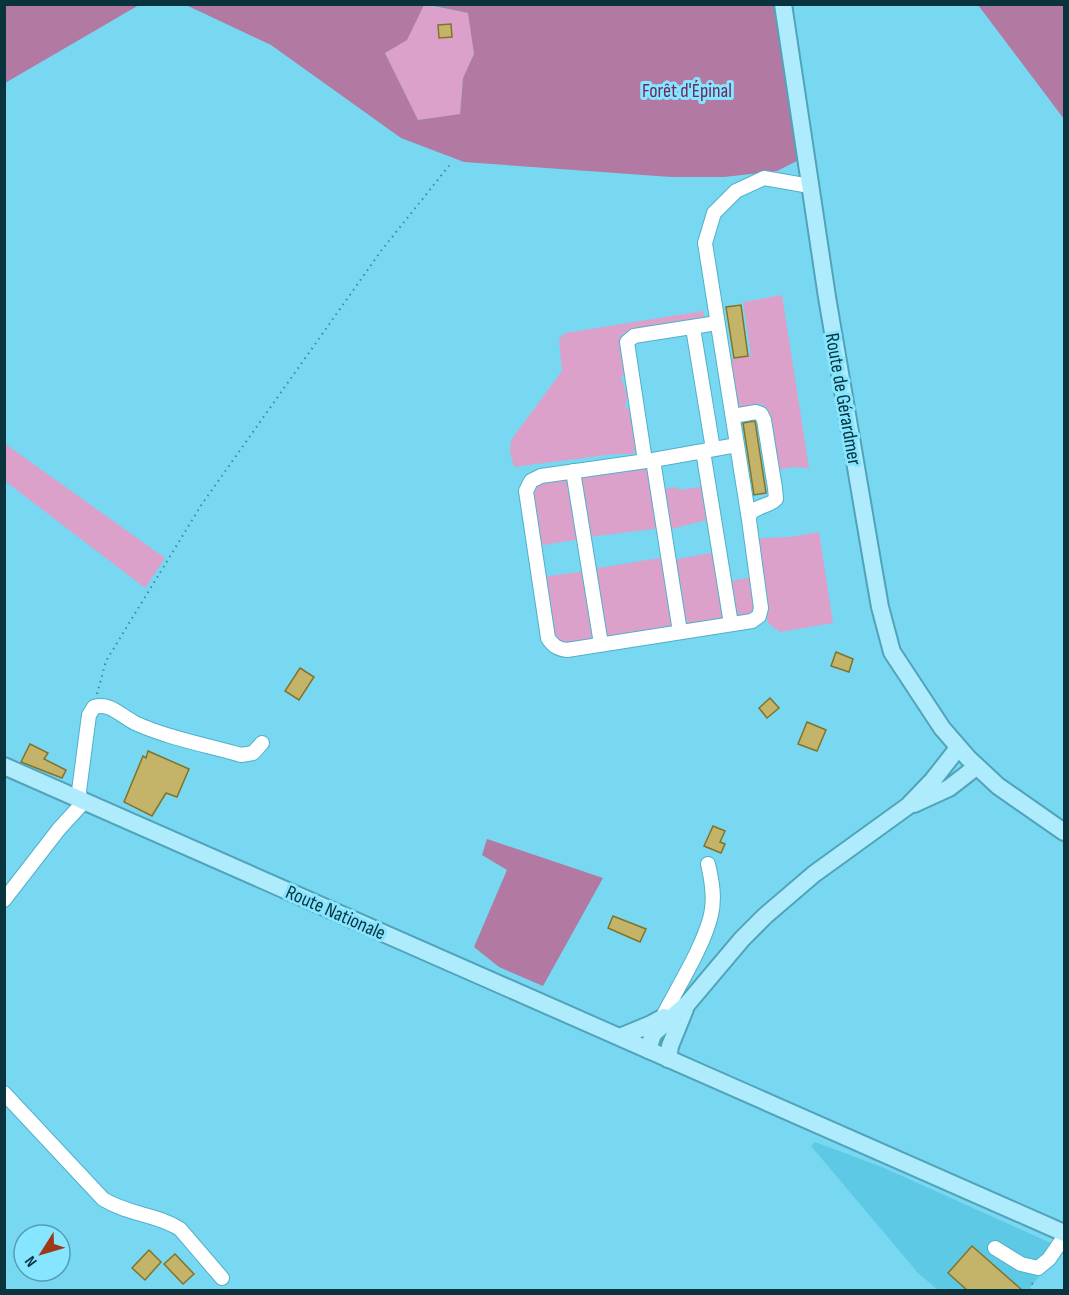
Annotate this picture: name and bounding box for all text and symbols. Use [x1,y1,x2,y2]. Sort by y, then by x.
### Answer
park label: Forêt d'Épinal [642,79,732,103]
street label: Route de Gérardmer [820,331,867,467]
street label: Route Nationale [282,880,389,946]
north arrow [12,1223,72,1283]
text: N [21,1252,41,1270]

